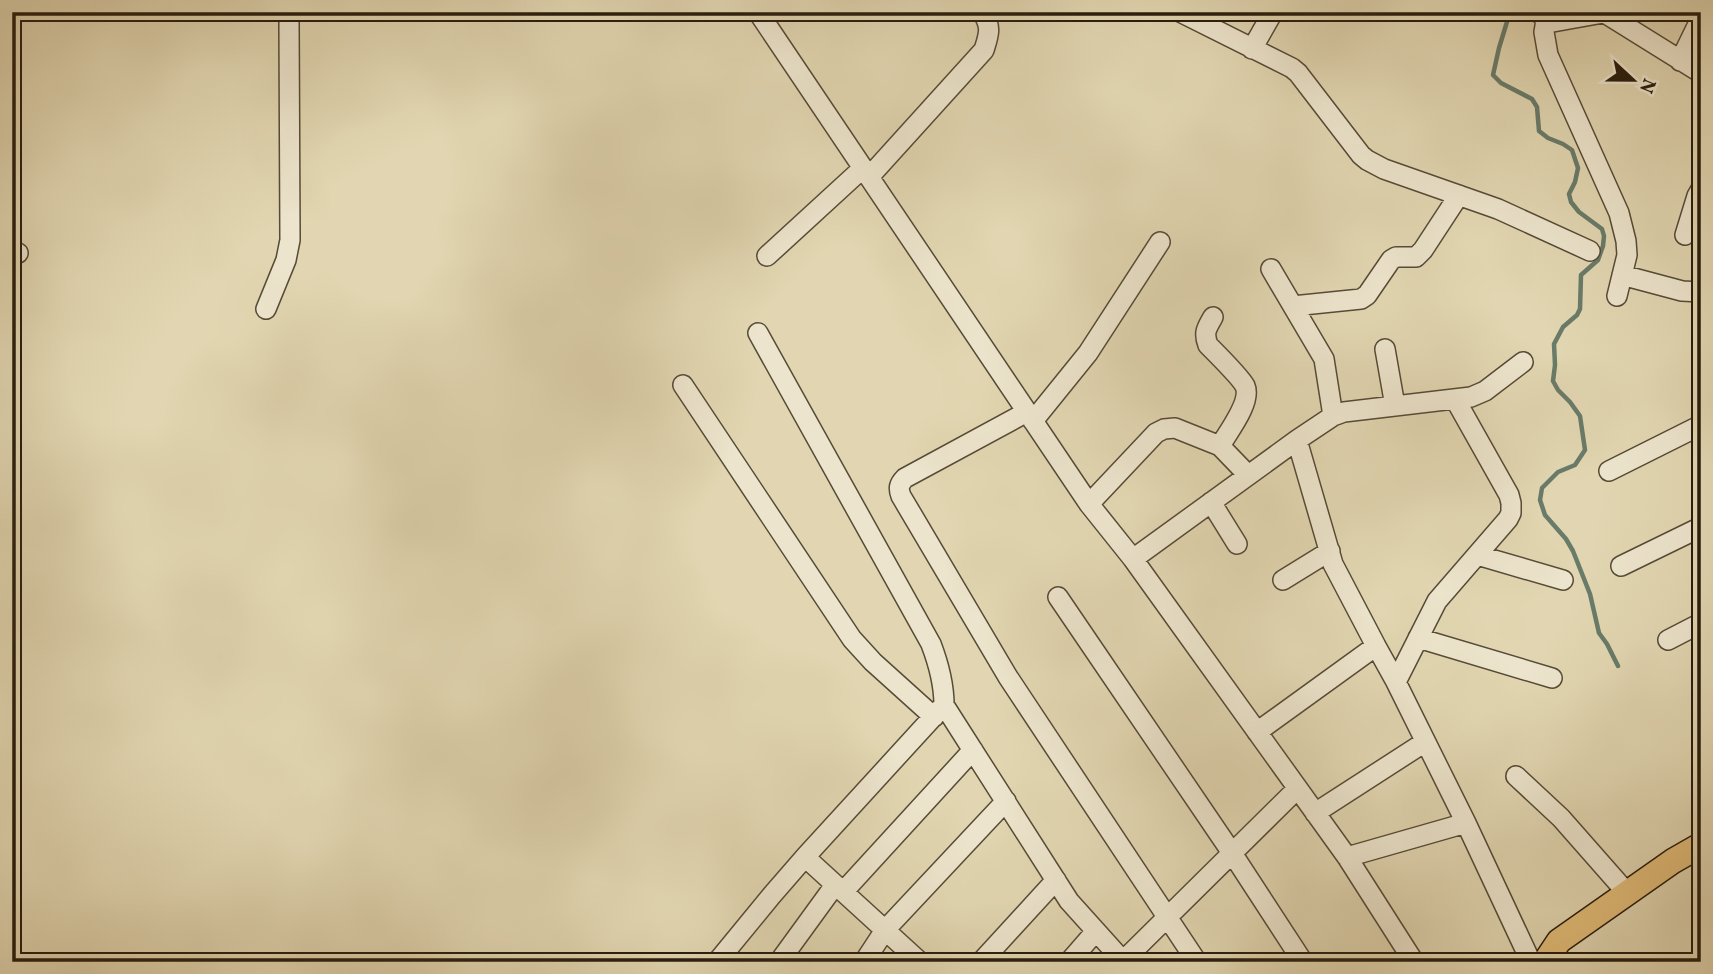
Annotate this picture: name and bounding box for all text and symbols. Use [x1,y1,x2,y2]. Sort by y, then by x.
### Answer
north arrow [1598,46,1668,116]
text: N [1632,74,1662,97]

